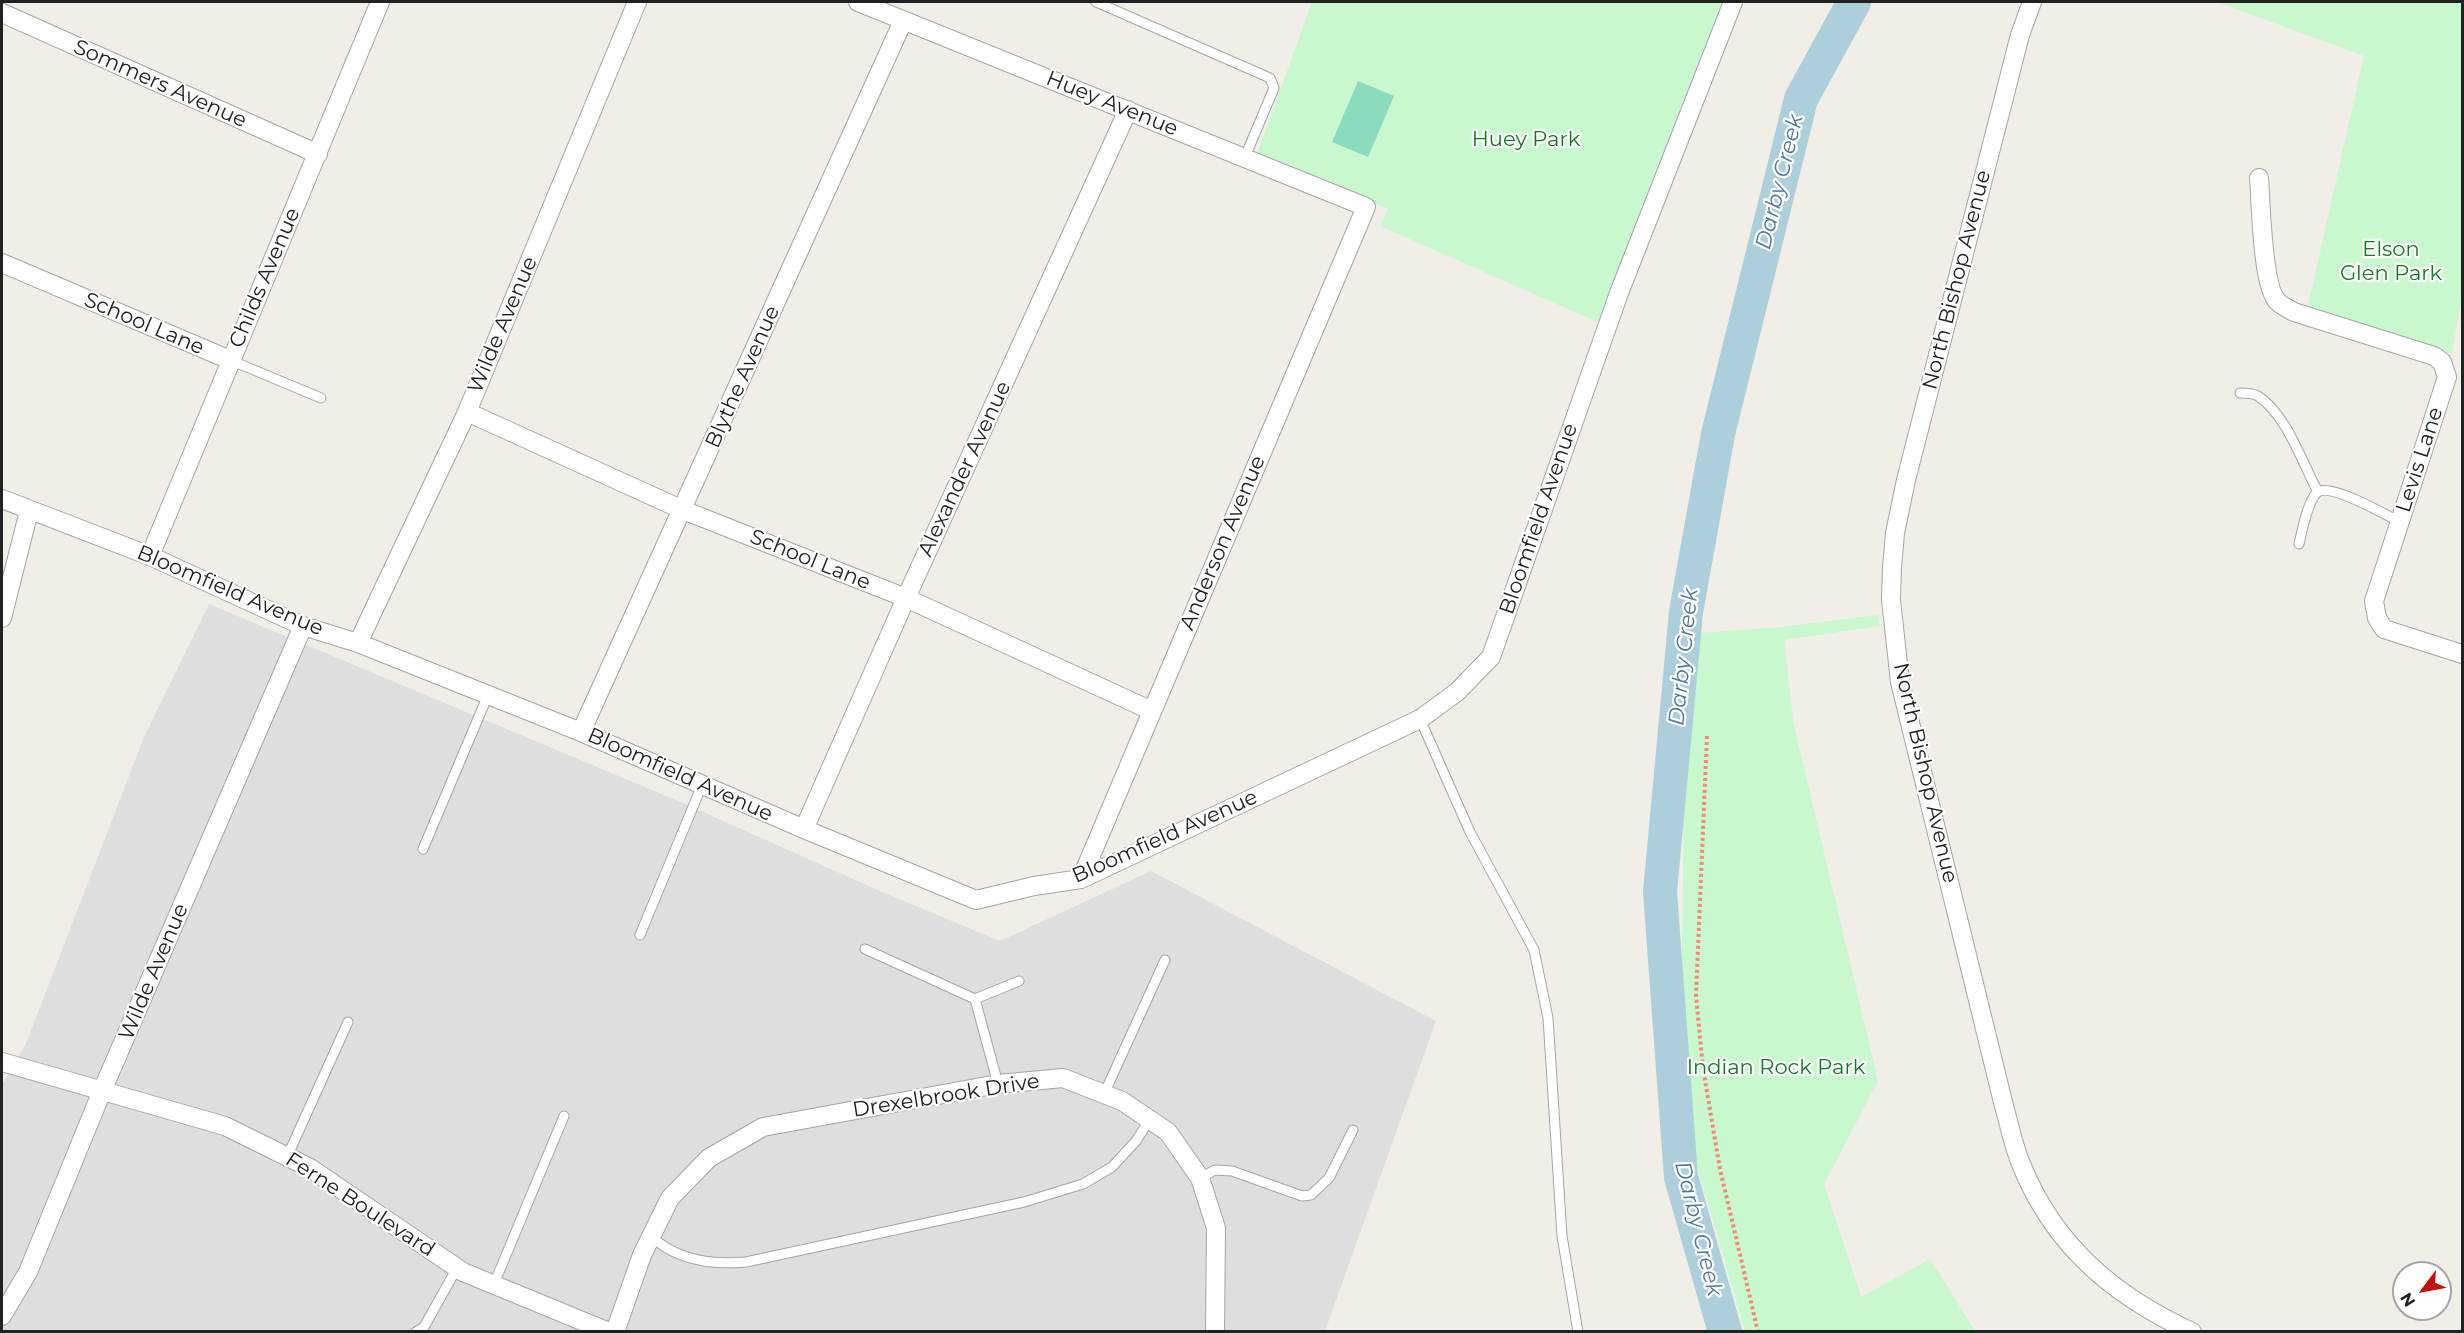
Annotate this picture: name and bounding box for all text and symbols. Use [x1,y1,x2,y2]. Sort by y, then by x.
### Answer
street label: Sommers Avenue [70,35,250,133]
street label: Huey Avenue [1042,66,1182,142]
water label: Darby Creek [1750,112,1810,252]
park label: Huey Park [1472,127,1580,153]
street label: North Bishop Avenue [1918,168,1996,392]
street label: Childs Avenue [224,204,306,352]
park label: Elson Glen Park [2340,237,2442,287]
street label: Wilde Avenue [463,253,543,397]
street label: School Lane [80,287,208,361]
street label: Blythe Avenue [700,302,786,452]
street label: Alexander Avenue [913,377,1017,561]
street label: Levis Lane [2391,404,2449,516]
street label: Bloomfield Avenue [1494,420,1584,618]
street label: Anderson Avenue [1175,452,1271,634]
street label: School Lane [746,524,874,596]
street label: Bloomfield Avenue [133,540,327,642]
water label: Darby Creek [1664,587,1704,727]
street label: North Bishop Avenue [1887,660,1963,886]
street label: Bloomfield Avenue [583,723,777,827]
street label: Bloomfield Avenue [1068,785,1262,889]
street label: Wilde Avenue [114,900,194,1044]
park label: Indian Rock Park [1687,1055,1865,1081]
street label: Drexelbrook Drive [851,1069,1041,1123]
street label: Ferne Boulevard [280,1147,440,1263]
water label: Darby Creek [1668,1159,1728,1299]
north arrow [2392,1261,2452,1321]
text: N [2397,1289,2419,1310]

